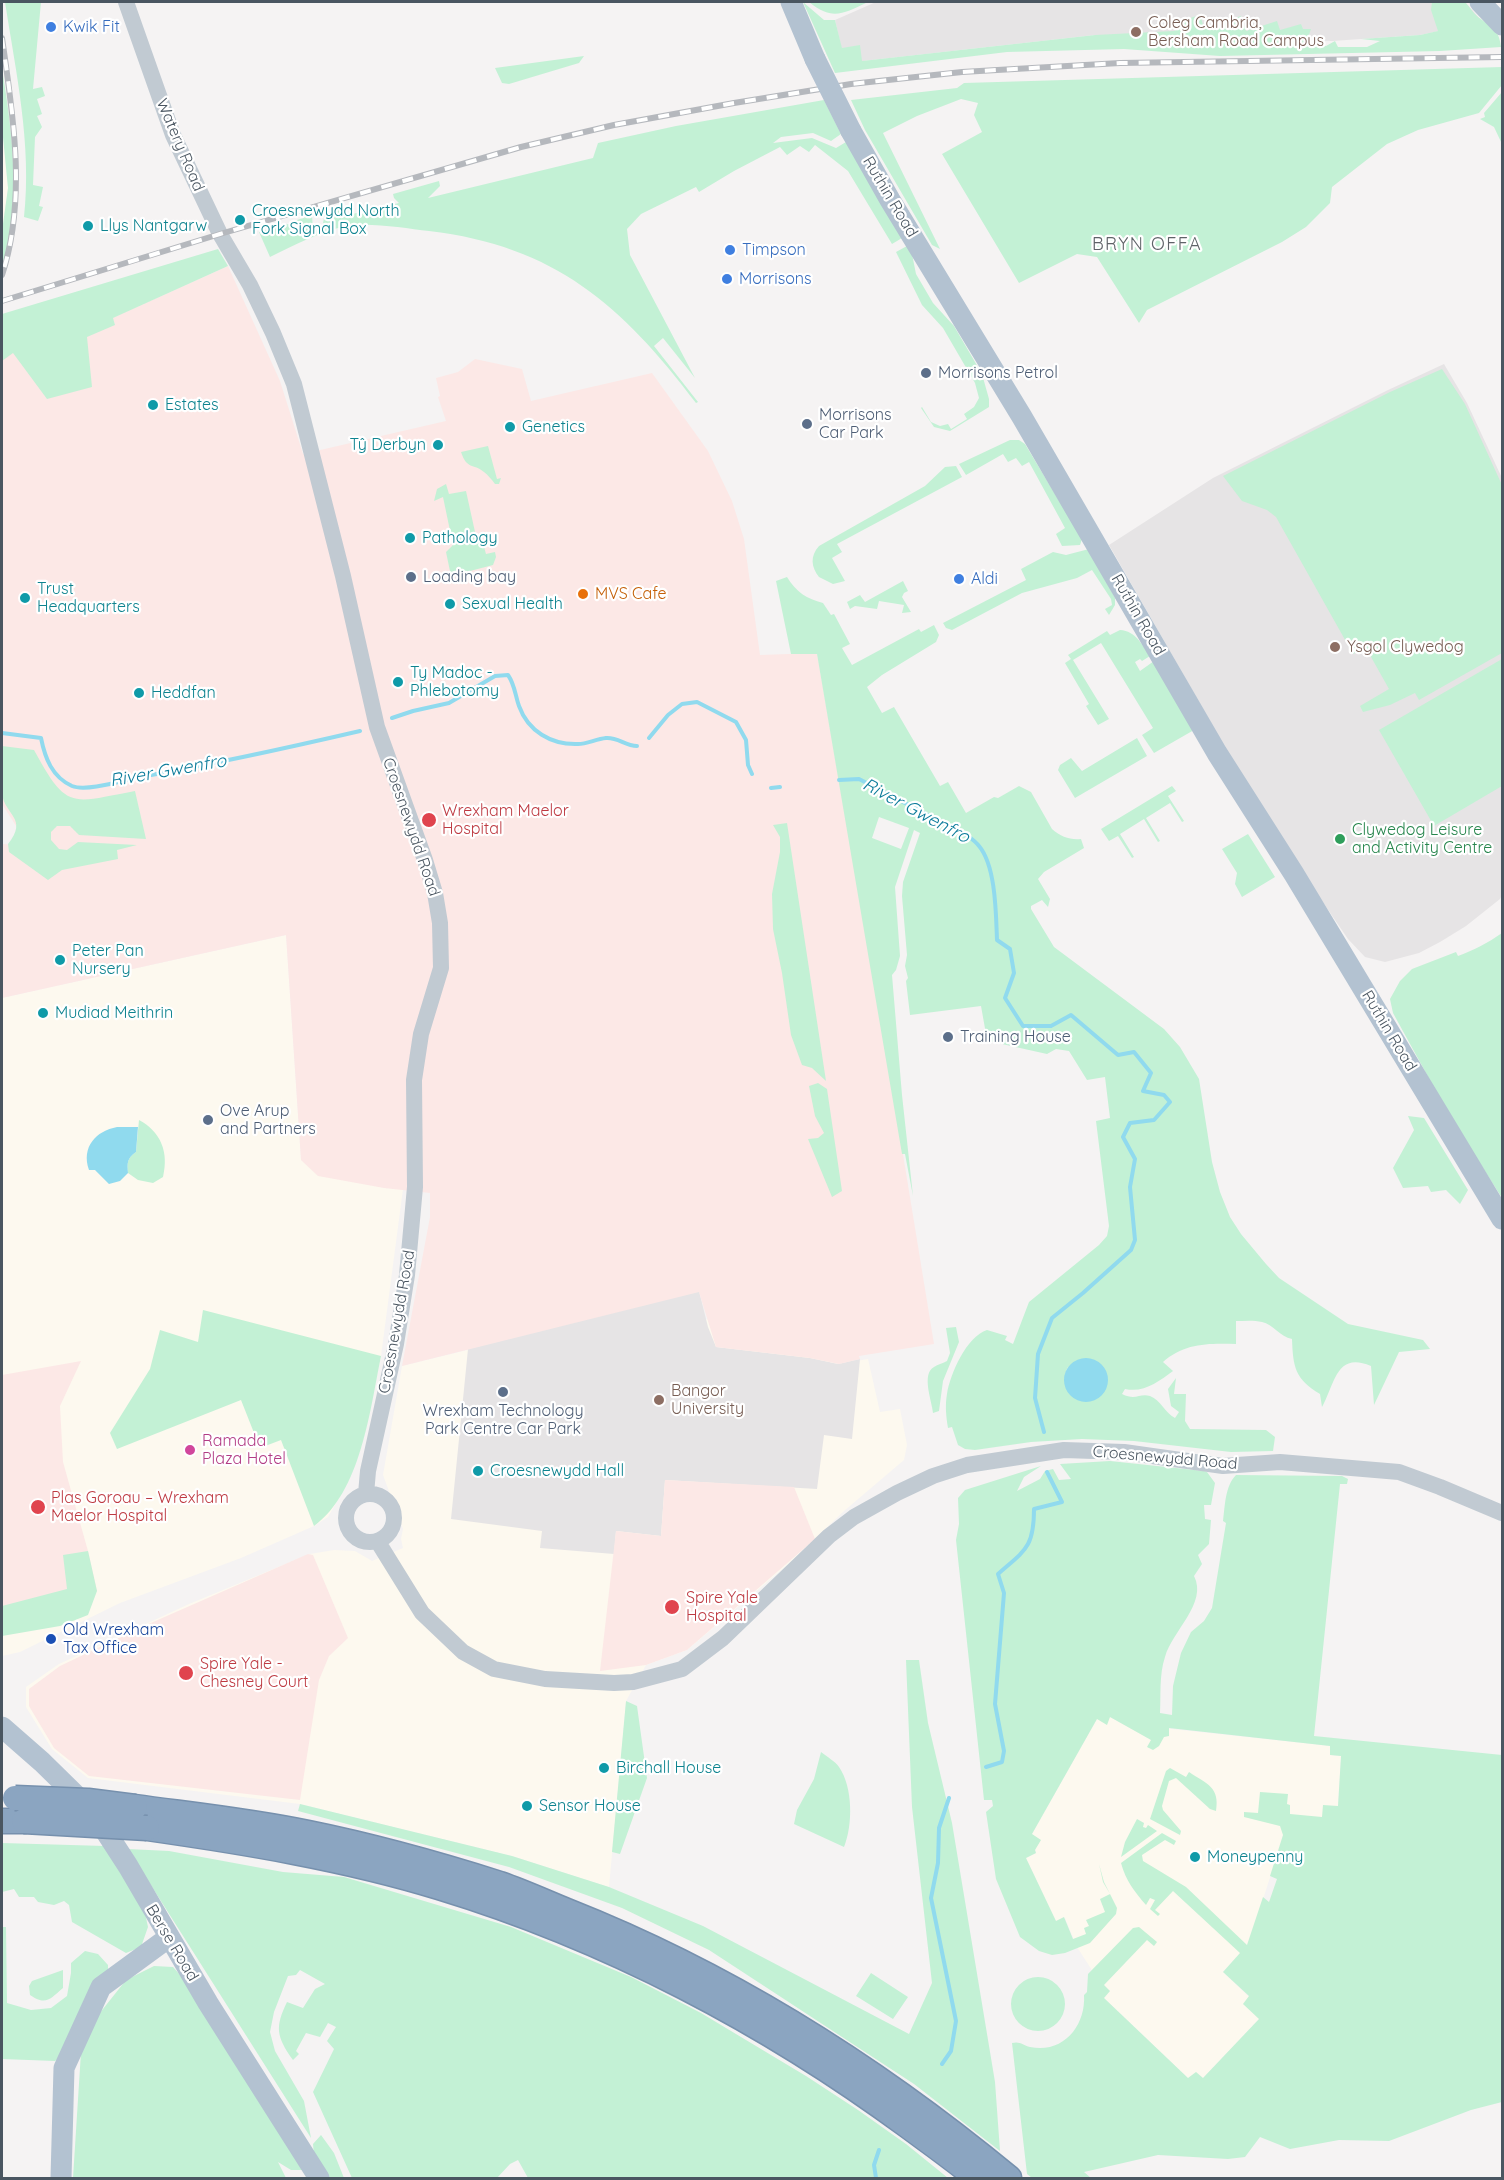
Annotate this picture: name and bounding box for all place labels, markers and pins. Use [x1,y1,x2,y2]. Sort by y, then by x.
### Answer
place label: Coleg Cambria, Bersham Road Campus [1148,13,1324,51]
place label: Kwik Fit [63,17,120,37]
marker: Kwik Fit [44,20,58,34]
marker: Coleg Cambria, Bersham Road Campus [1129,25,1143,39]
place label: Croesnewydd North Fork Signal Box [252,201,400,239]
marker: Croesnewydd North Fork Signal Box [233,213,247,227]
place label: Llys Nantgarw [100,216,207,236]
marker: Llys Nantgarw [81,219,95,233]
place label: Timpson [742,240,806,260]
marker: Timpson [723,243,737,257]
place label: Morrisons [739,269,812,289]
marker: Morrisons [720,272,734,286]
place label: Morrisons Petrol [938,363,1058,383]
marker: Morrisons Petrol [919,366,933,380]
place label: Estates [165,395,219,415]
marker: Estates [146,398,160,412]
place label: Morrisons Car Park [819,405,892,443]
place label: Genetics [522,417,585,437]
marker: Morrisons Car Park [800,417,814,431]
marker: Genetics [503,420,517,434]
place label: Tŷ Derbyn [349,435,426,455]
marker: Tŷ Derbyn [431,438,445,452]
place label: Pathology [422,528,498,548]
marker: Pathology [403,531,417,545]
place label: Loading bay [423,567,516,587]
place label: Aldi [971,569,998,589]
marker: Loading bay [404,570,418,584]
marker: Aldi [952,572,966,586]
place label: Trust Headquarters [37,579,140,617]
place label: MVS Cafe [595,584,666,604]
marker: MVS Cafe [576,587,590,601]
marker: Trust Headquarters [18,591,32,605]
place label: Sexual Health [462,594,563,614]
marker: Sexual Health [443,597,457,611]
place label: Ysgol Clywedog [1347,637,1464,657]
marker: Ysgol Clywedog [1328,640,1342,654]
place label: Ty Madoc - Phlebotomy [410,663,499,701]
marker: Ty Madoc - Phlebotomy [391,675,405,689]
place label: Heddfan [151,683,216,703]
marker: Heddfan [132,686,146,700]
place label: Wrexham Maelor Hospital [442,801,569,839]
marker: Wrexham Maelor Hospital [420,811,438,829]
place label: Clywedog Leisure and Activity Centre [1352,820,1492,858]
marker: Clywedog Leisure and Activity Centre [1333,832,1347,846]
place label: Peter Pan Nursery [72,941,144,979]
marker: Peter Pan Nursery [53,953,67,967]
place label: Mudiad Meithrin [55,1003,173,1023]
marker: Mudiad Meithrin [36,1006,50,1020]
place label: Training House [960,1027,1071,1047]
marker: Training House [941,1030,955,1044]
place label: Ove Arup and Partners [220,1101,316,1139]
marker: Ove Arup and Partners [201,1113,215,1127]
place label: Bangor University [671,1381,744,1419]
marker: Wrexham Technology Park Centre Car Park [496,1385,510,1399]
marker: Bangor University [652,1393,666,1407]
place label: Wrexham Technology Park Centre Car Park [423,1401,583,1439]
place label: Ramada Plaza Hotel [202,1431,286,1469]
marker: Ramada Plaza Hotel [183,1443,197,1457]
place label: Croesnewydd Hall [490,1461,624,1481]
marker: Croesnewydd Hall [471,1464,485,1478]
place label: Plas Goroau – Wrexham Maelor Hospital [51,1488,229,1526]
marker: Plas Goroau – Wrexham Maelor Hospital [29,1498,47,1516]
place label: Spire Yale Hospital [686,1588,758,1626]
marker: Spire Yale Hospital [663,1598,681,1616]
place label: Old Wrexham Tax Office [63,1620,164,1658]
marker: Old Wrexham Tax Office [44,1632,58,1646]
place label: Spire Yale - Chesney Court [200,1654,309,1692]
marker: Spire Yale - Chesney Court [177,1664,195,1682]
place label: Birchall House [616,1758,721,1778]
marker: Birchall House [597,1761,611,1775]
place label: Sensor House [539,1796,641,1816]
marker: Sensor House [520,1799,534,1813]
place label: Moneypenny [1207,1847,1303,1867]
marker: Moneypenny [1188,1850,1202,1864]

